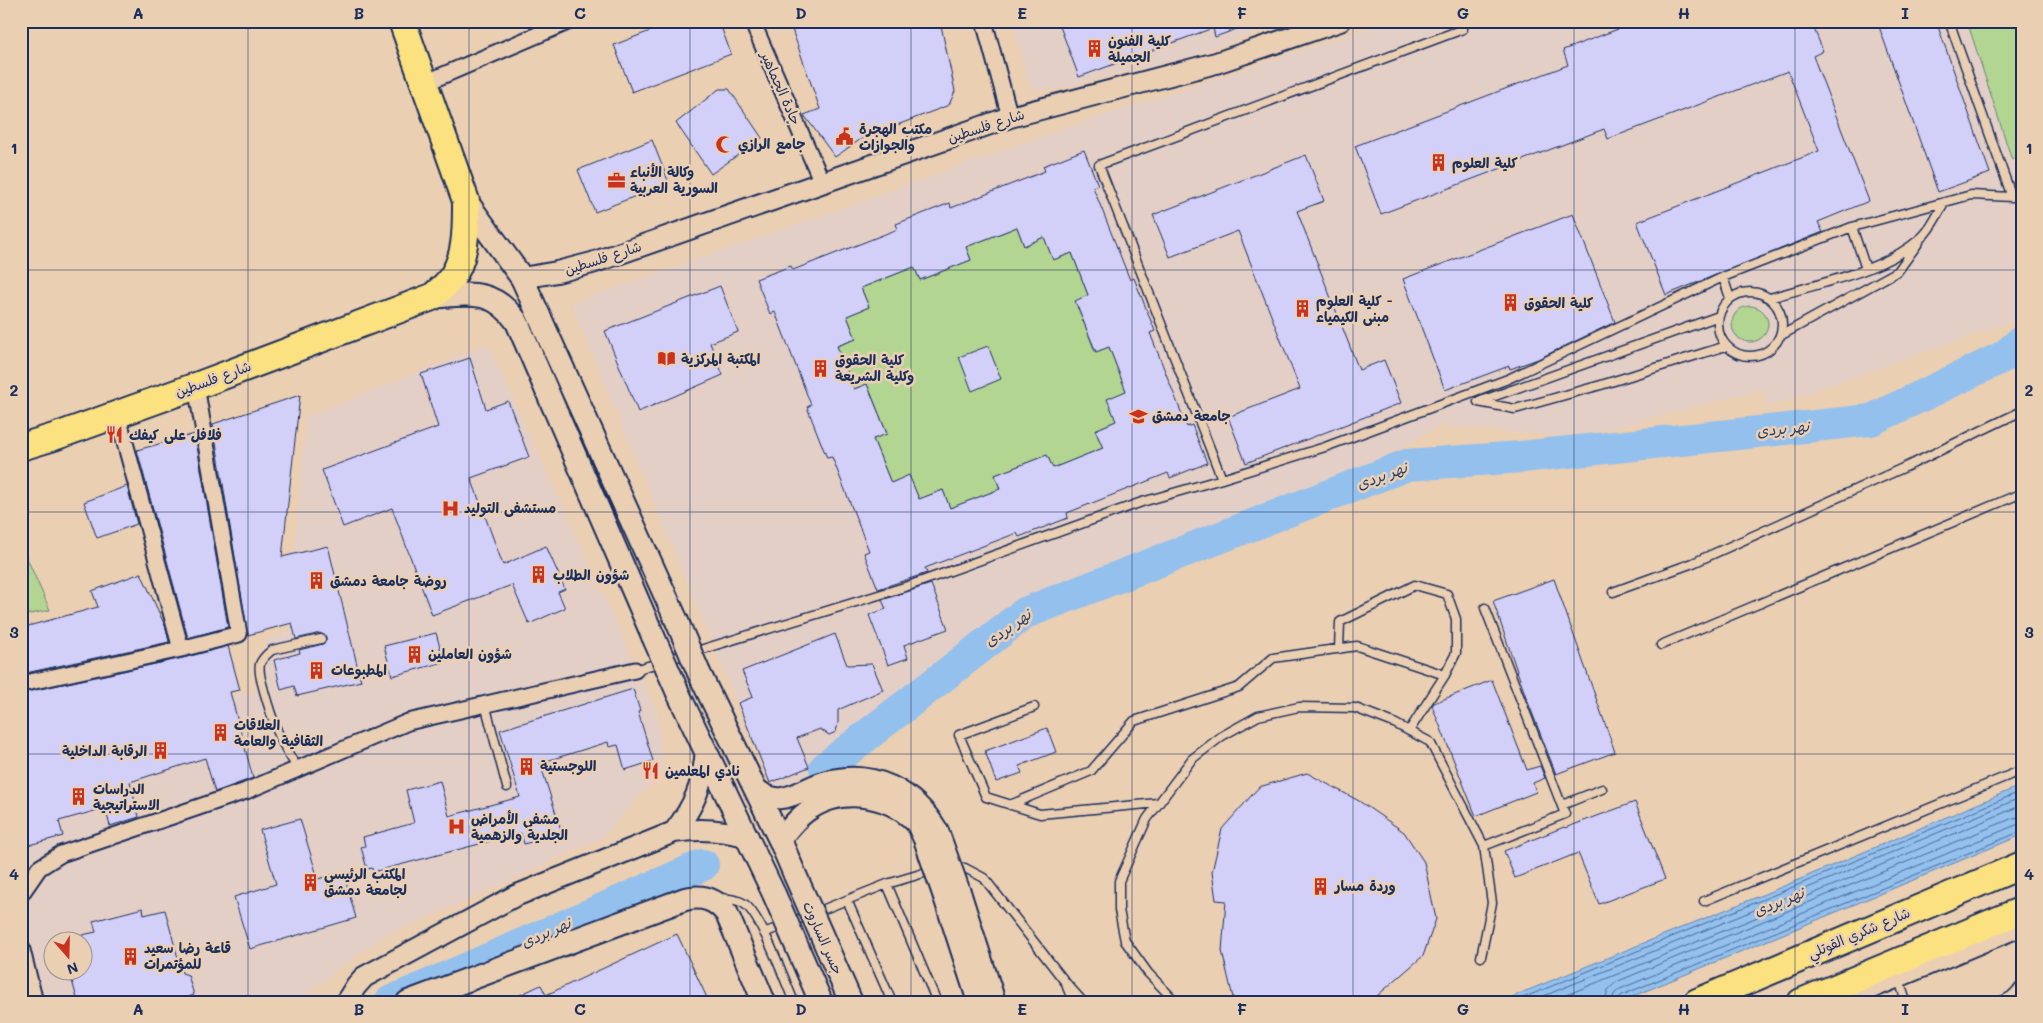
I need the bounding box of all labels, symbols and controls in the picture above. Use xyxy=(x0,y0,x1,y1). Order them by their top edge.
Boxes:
text: A xyxy=(132,2,144,23)
text: B xyxy=(354,2,364,23)
text: C xyxy=(574,2,586,23)
text: D xyxy=(795,2,807,23)
text: E xyxy=(1017,2,1027,23)
text: F xyxy=(1237,2,1247,23)
text: G xyxy=(1457,2,1469,23)
text: H xyxy=(1678,2,1690,23)
text: I xyxy=(1901,2,1909,23)
place label: كلية الفنون الجميلة xyxy=(1108,31,1172,66)
building icon: كلية الفنون الجميلة xyxy=(1084,39,1104,59)
street label: جادة الجماهير xyxy=(756,47,806,128)
street label: شارع فلسطين xyxy=(945,104,1027,148)
place label: مكتب الهجرة والجوازات xyxy=(859,119,932,154)
public building icon: مكتب الهجرة والجوازات xyxy=(835,127,855,147)
mosque icon: جامع الرازي xyxy=(714,134,734,154)
place label: جامع الرازي xyxy=(738,134,805,155)
text: 1 xyxy=(10,137,18,158)
text: 1 xyxy=(2025,137,2033,158)
building icon: كلية العلوم xyxy=(1428,153,1448,173)
place label: كلية العلوم xyxy=(1452,153,1518,174)
place label: وكالة الأنباء السورية العربية xyxy=(630,162,718,198)
office icon: وكالة الأنباء السورية العربية xyxy=(606,170,626,190)
street label: شارع فلسطين xyxy=(562,236,644,280)
place label: كلية العلوم - مبنى الكيمياء xyxy=(1316,291,1393,326)
building icon: كلية الحقوق xyxy=(1500,293,1520,313)
place label: كلية الحقوق xyxy=(1524,293,1594,312)
building icon: كلية العلوم - مبنى الكيمياء xyxy=(1292,299,1312,319)
library icon: المكتبة المركزية xyxy=(657,349,677,369)
place label: المكتبة المركزية xyxy=(681,349,761,368)
place label: كلية الحقوق وكلية الشريعة xyxy=(835,350,914,385)
street label: شارع فلسطين xyxy=(172,356,254,402)
building icon: كلية الحقوق وكلية الشريعة xyxy=(811,358,831,378)
text: 2 xyxy=(10,379,19,400)
text: 2 xyxy=(2025,379,2034,400)
school or university icon: جامعة دمشق xyxy=(1128,406,1148,426)
place label: جامعة دمشق xyxy=(1152,406,1231,425)
water label: نهر بردى xyxy=(1756,415,1812,441)
restaurant icon: فلافل على كيفك xyxy=(105,425,125,445)
place label: فلافل على كيفك xyxy=(129,425,222,444)
water label: نهر بردى xyxy=(1354,456,1411,493)
hospital icon: مستشفى التوليد xyxy=(440,498,460,518)
place label: مستشفى التوليد xyxy=(464,498,556,517)
building icon: شؤون الطلاب xyxy=(529,565,549,585)
place label: شؤون الطلاب xyxy=(553,565,629,585)
building icon: روضة جامعة دمشق xyxy=(306,571,326,591)
place label: روضة جامعة دمشق xyxy=(330,571,447,590)
water label: نهر بردى xyxy=(980,603,1036,650)
text: 3 xyxy=(9,621,19,642)
text: 3 xyxy=(2024,621,2034,642)
building icon: شؤون العاملين xyxy=(404,644,424,664)
place label: شؤون العاملين xyxy=(428,644,512,664)
building icon: المطبوعات xyxy=(307,660,327,680)
place label: المطبوعات xyxy=(331,660,387,679)
place label: العلاقات الثقافية والعامة xyxy=(234,715,323,750)
building icon: العلاقات الثقافية والعامة xyxy=(210,723,230,743)
place label: الرقابة الداخلية xyxy=(62,741,147,760)
building icon: الرقابة الداخلية xyxy=(151,741,171,761)
building icon: اللوجستية xyxy=(516,756,536,776)
place label: اللوجستية xyxy=(540,756,597,775)
restaurant icon: نادي المعلمين xyxy=(641,761,661,781)
place label: نادي المعلمين xyxy=(665,761,740,782)
place label: الدراسات الاستراتيجية xyxy=(93,779,160,814)
building icon: الدراسات الاستراتيجية xyxy=(69,787,89,807)
place label: مشفى الأمراض الجلدية والزهمية xyxy=(471,809,568,844)
hospital icon: مشفى الأمراض الجلدية والزهمية xyxy=(447,817,467,837)
text: 4 xyxy=(9,863,19,884)
text: 4 xyxy=(2024,863,2034,884)
place label: المكتب الرئيسي لجامعة دمشق xyxy=(324,864,407,899)
building icon: المكتب الرئيسي لجامعة دمشق xyxy=(300,872,320,892)
building icon: وردة مسار xyxy=(1311,876,1331,896)
place label: وردة مسار xyxy=(1333,876,1396,895)
water label: نهر بردى xyxy=(1750,881,1808,920)
street label: جسر الساروت xyxy=(799,898,848,977)
street label: شارع شكري القوتلي xyxy=(1805,902,1914,966)
water label: نهر بردى xyxy=(518,912,575,952)
north arrow xyxy=(42,930,92,980)
place label: قاعة رضا سعيد للمؤتمرات xyxy=(144,938,231,974)
building icon: قاعة رضا سعيد للمؤتمرات xyxy=(120,946,140,966)
text: N xyxy=(64,958,81,979)
text: A xyxy=(132,998,144,1019)
text: B xyxy=(354,998,364,1019)
text: C xyxy=(574,998,586,1019)
text: D xyxy=(795,998,807,1019)
text: E xyxy=(1017,998,1027,1019)
text: F xyxy=(1237,998,1247,1019)
text: G xyxy=(1457,998,1469,1019)
text: H xyxy=(1678,998,1690,1019)
text: I xyxy=(1901,998,1909,1019)

